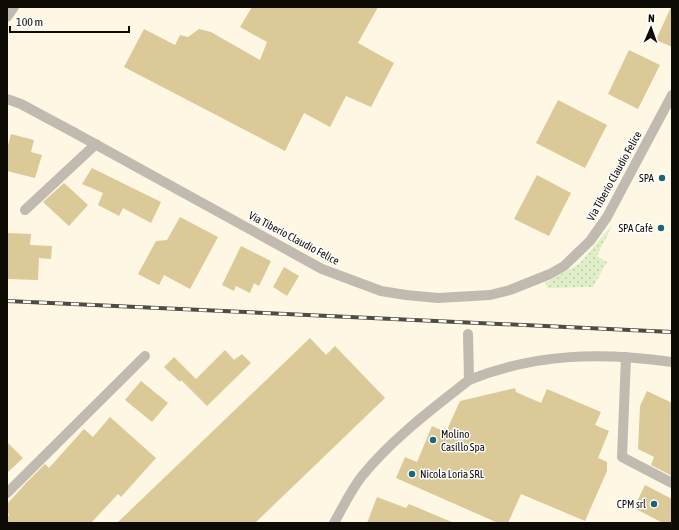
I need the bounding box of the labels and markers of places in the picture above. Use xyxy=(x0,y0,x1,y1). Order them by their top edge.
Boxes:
place label: SPA xyxy=(639,172,655,184)
marker: SPA xyxy=(657,173,667,183)
place label: SPA Cafè xyxy=(618,222,653,234)
marker: SPA Cafè xyxy=(656,223,666,233)
place label: Molino Casillo Spa xyxy=(441,428,485,453)
marker: Molino Casillo Spa xyxy=(428,435,438,445)
place label: Nicola Loria SRL xyxy=(420,468,485,480)
marker: Nicola Loria SRL xyxy=(407,469,417,479)
place label: CPM srl xyxy=(617,498,646,510)
marker: CPM srl xyxy=(649,499,659,509)

